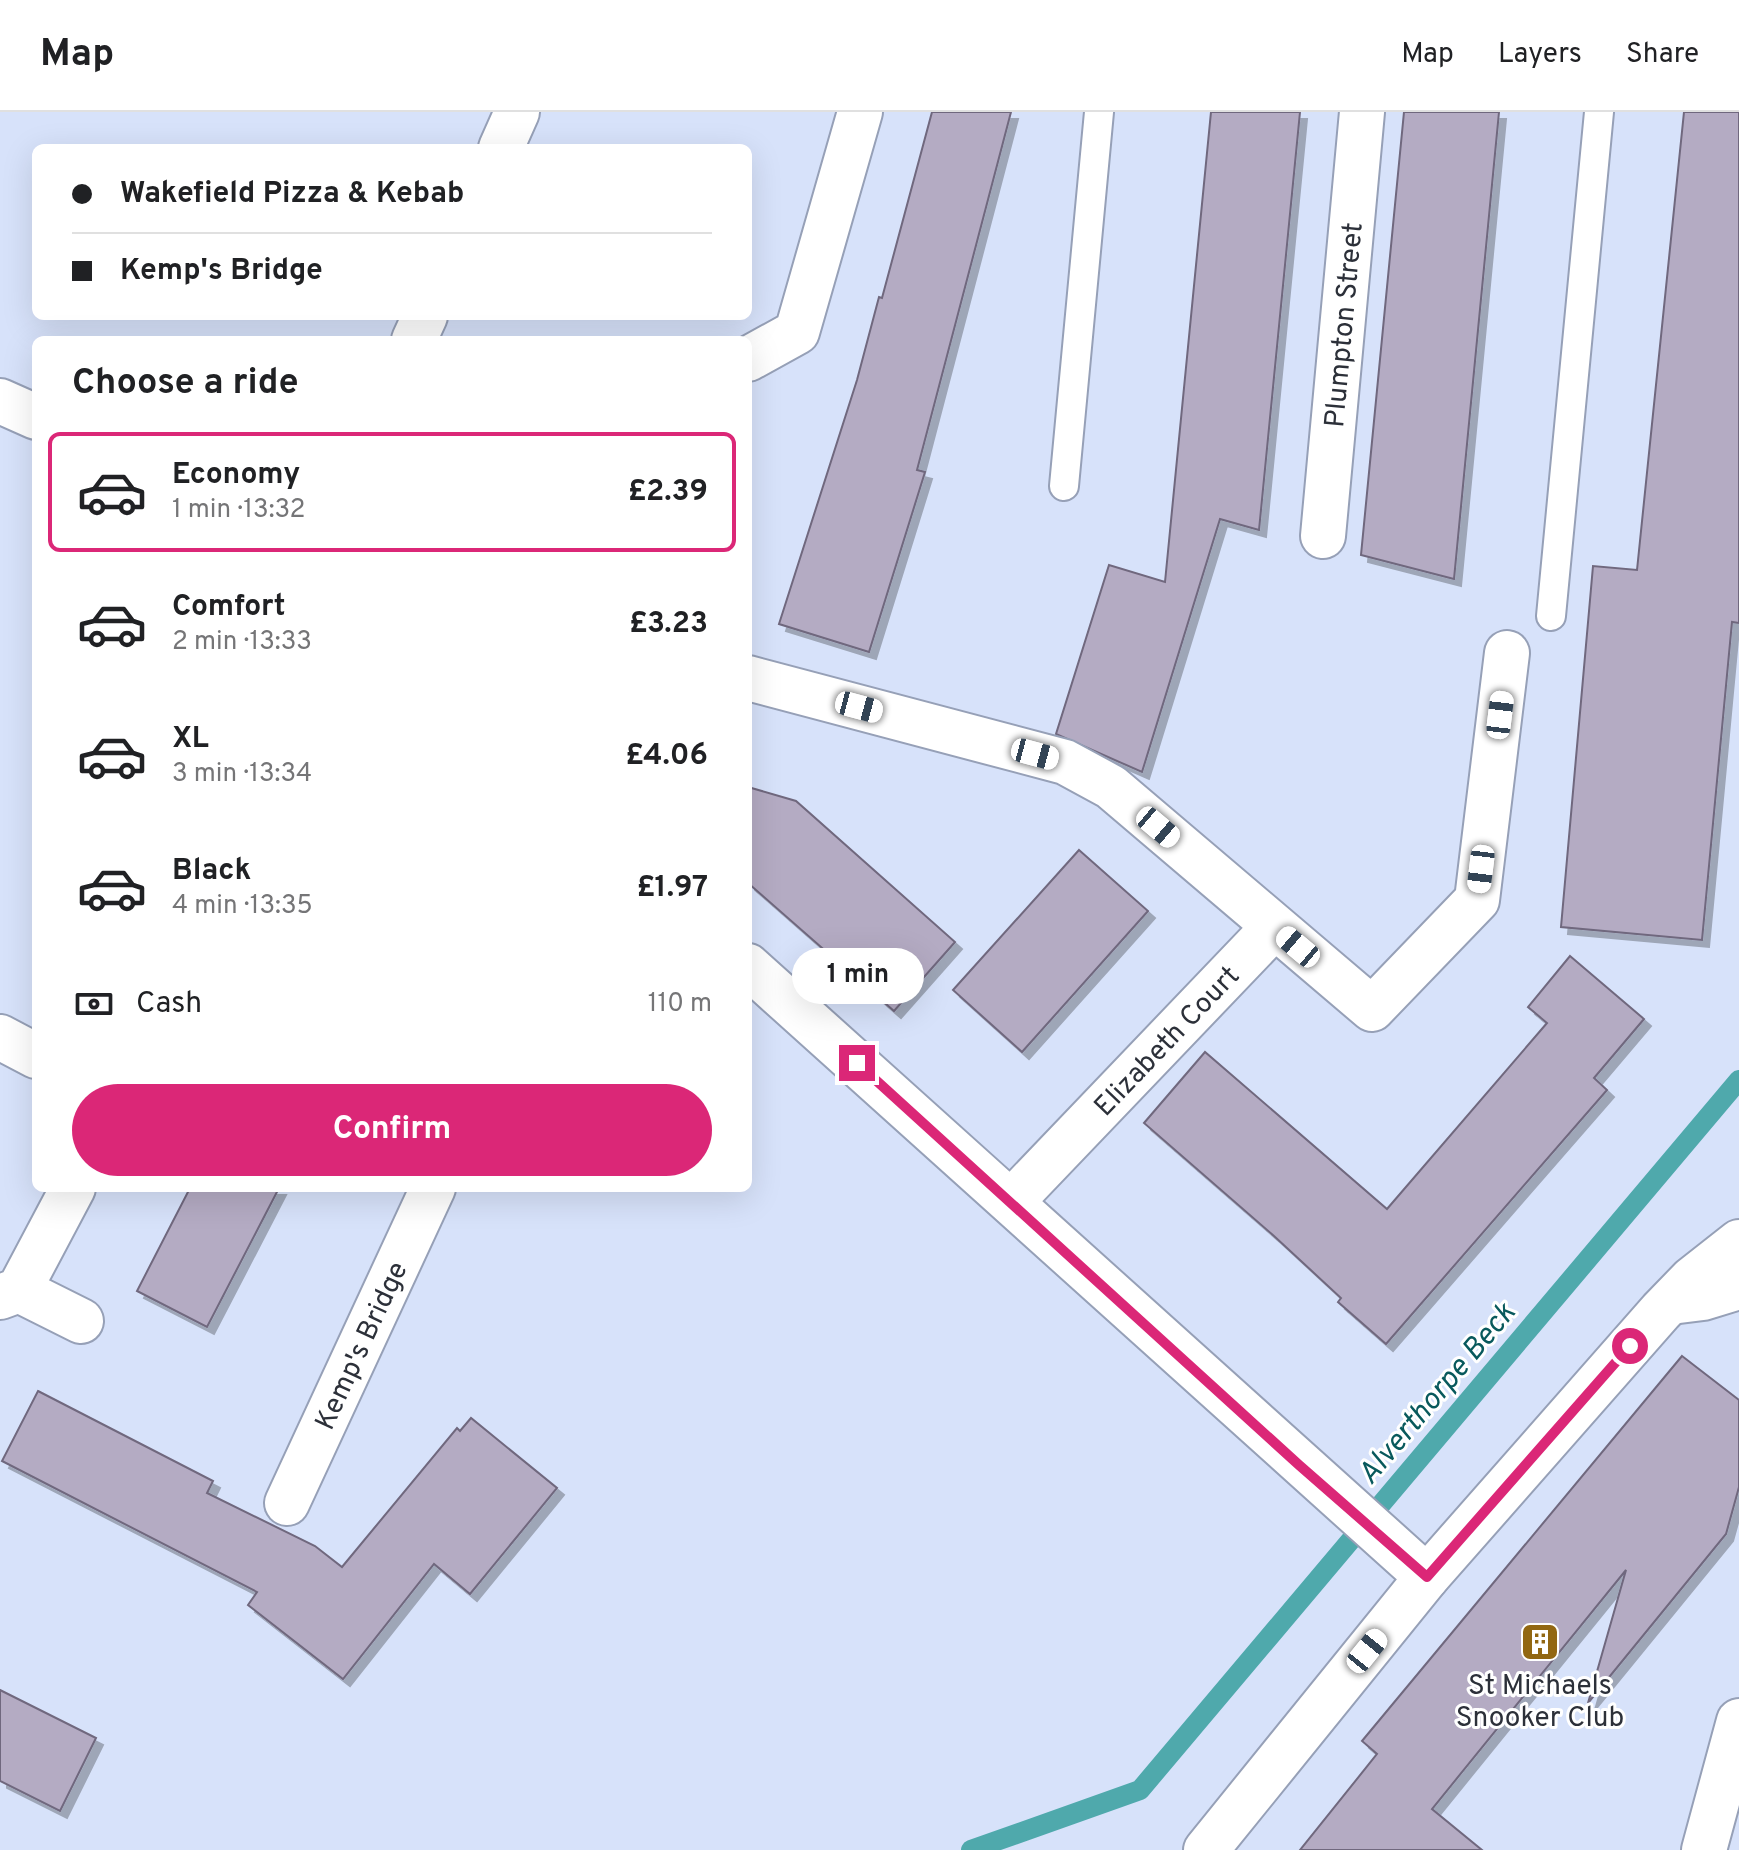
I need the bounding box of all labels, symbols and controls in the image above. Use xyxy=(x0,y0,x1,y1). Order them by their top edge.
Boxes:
text: Map xyxy=(40,31,114,80)
text: Map xyxy=(1401,37,1454,73)
text: Layers xyxy=(1498,37,1582,73)
text: Share xyxy=(1626,37,1699,73)
text: Wakefield Pizza & Kebab xyxy=(120,176,464,213)
street label: Plumpton Street xyxy=(1318,221,1373,429)
text: Kemp's Bridge xyxy=(120,253,323,290)
text: Choose a ride xyxy=(72,361,298,407)
icon: car xyxy=(76,456,148,528)
text: Economy xyxy=(172,457,300,494)
text: £2.39 xyxy=(628,474,708,511)
text: 1 min · 13:32 xyxy=(172,494,306,527)
icon: car xyxy=(76,588,148,660)
text: Comfort xyxy=(172,589,285,626)
text: £3.23 xyxy=(629,606,708,643)
text: 2 min · 13:33 xyxy=(172,626,312,659)
car xyxy=(833,689,885,725)
car xyxy=(1485,690,1515,740)
icon: car xyxy=(76,720,148,792)
text: XL xyxy=(172,721,209,758)
car xyxy=(1009,736,1061,772)
text: £4.06 xyxy=(625,738,708,775)
text: 3 min · 13:34 xyxy=(172,758,312,791)
car xyxy=(1132,802,1184,852)
car xyxy=(1466,844,1496,894)
icon: car xyxy=(76,852,148,924)
text: Black xyxy=(172,853,251,890)
text: £1.97 xyxy=(636,870,708,907)
text: 4 min · 13:35 xyxy=(172,890,313,923)
car xyxy=(1272,922,1324,972)
callout: 1 min xyxy=(791,947,923,1003)
text: 1 min xyxy=(827,959,889,992)
street label: Elizabeth Court xyxy=(1087,959,1248,1125)
icon: cash xyxy=(72,982,116,1026)
text: Cash xyxy=(136,986,202,1023)
text: 110 m xyxy=(648,988,712,1021)
route end xyxy=(839,1045,875,1081)
button: Confirm xyxy=(72,1084,712,1176)
street label: Kemp's Bridge xyxy=(308,1256,417,1436)
water label: Alverthorpe Beck xyxy=(1351,1296,1525,1493)
route start xyxy=(1612,1328,1648,1364)
building icon: St Michaels Snooker Club xyxy=(1519,1621,1561,1663)
car xyxy=(1343,1625,1391,1677)
place label: St Michaels Snooker Club xyxy=(1456,1669,1624,1737)

